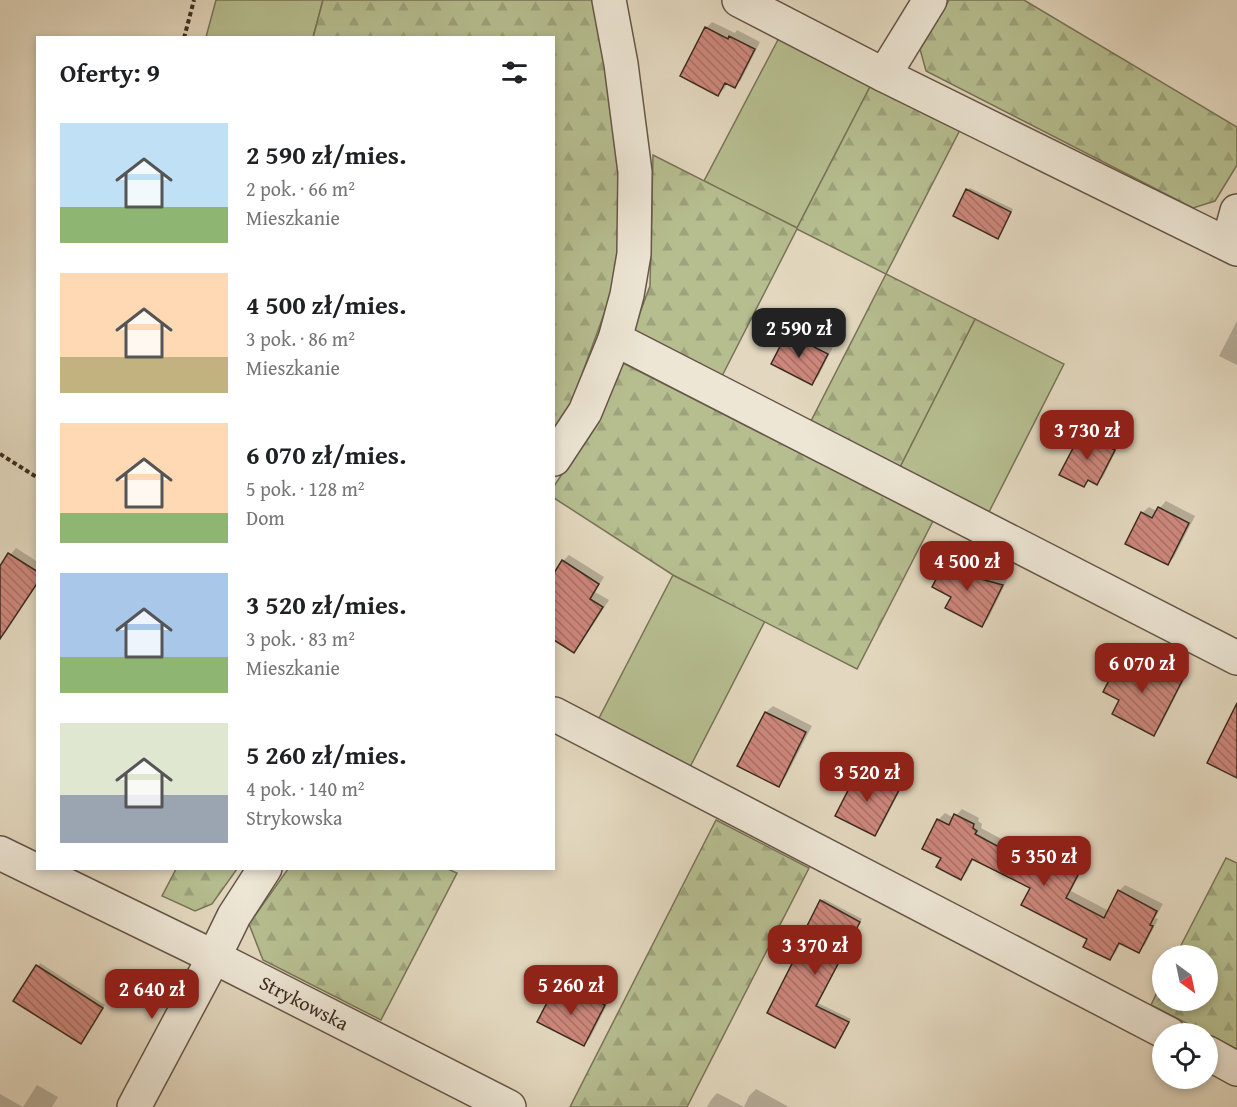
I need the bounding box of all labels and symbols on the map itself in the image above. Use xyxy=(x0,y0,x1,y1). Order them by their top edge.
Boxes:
pin: 2 590 zł xyxy=(737,308,861,359)
pin: 3 730 zł xyxy=(1025,410,1149,461)
pin: 4 500 zł xyxy=(905,541,1029,592)
pin: 6 070 zł xyxy=(1080,643,1204,694)
pin: 3 520 zł xyxy=(805,752,929,803)
pin: 5 350 zł xyxy=(982,836,1106,887)
pin: 3 370 zł xyxy=(753,925,877,976)
north arrow xyxy=(1152,945,1218,1011)
pin: 5 260 zł xyxy=(509,965,633,1016)
street label: Strykowska xyxy=(255,968,354,1037)
pin: 2 640 zł xyxy=(90,969,214,1020)

